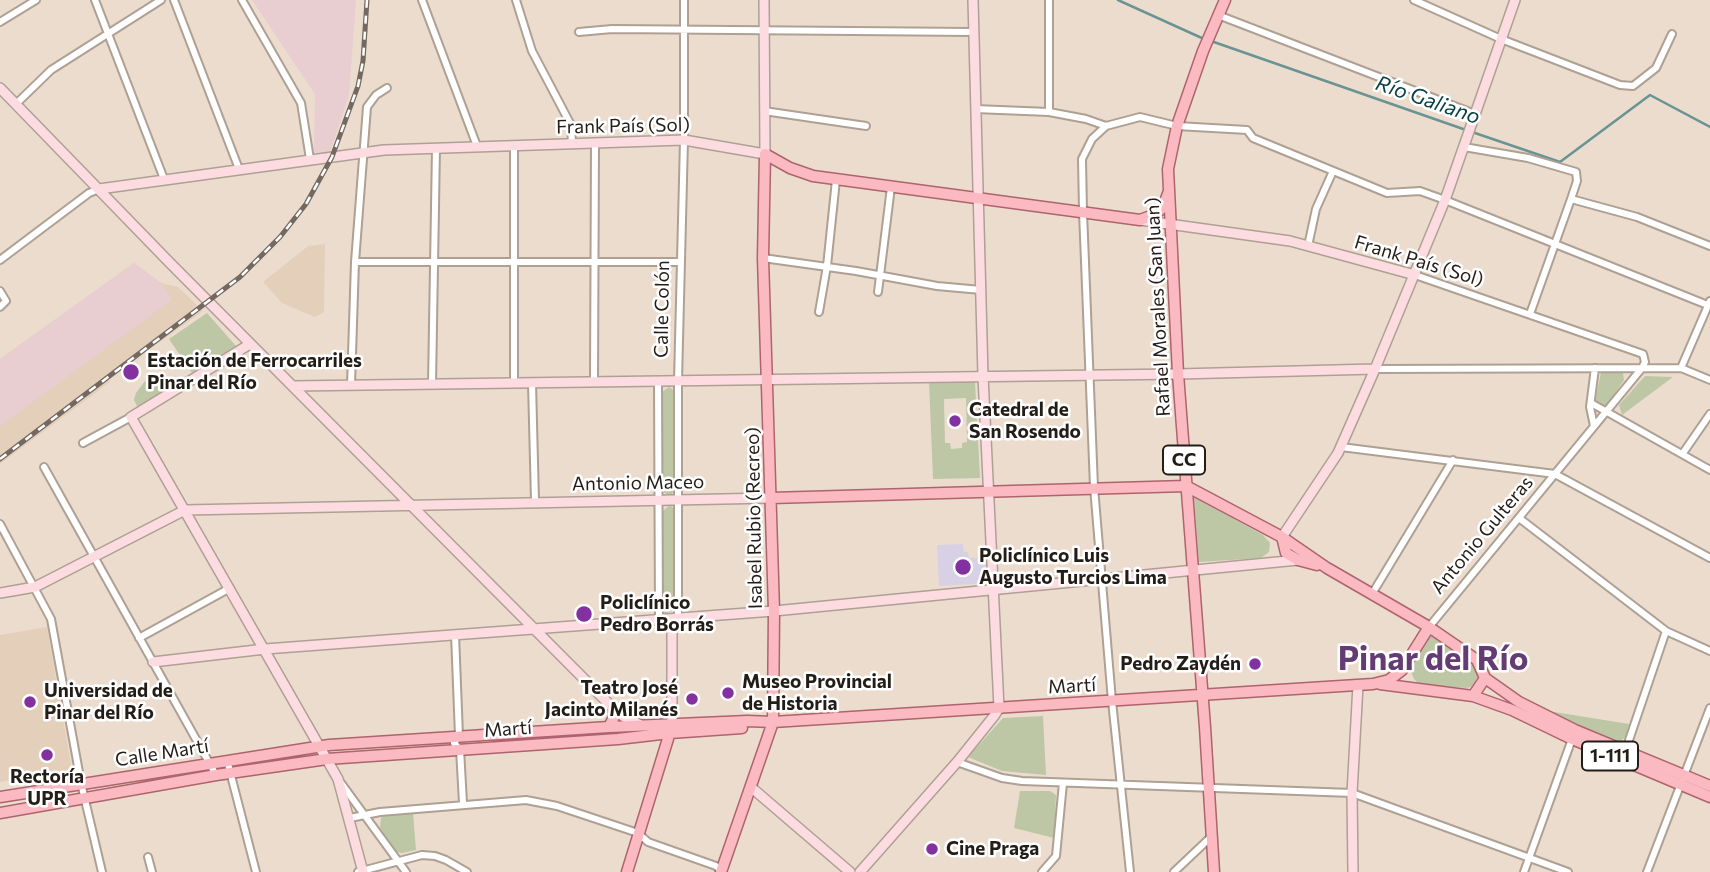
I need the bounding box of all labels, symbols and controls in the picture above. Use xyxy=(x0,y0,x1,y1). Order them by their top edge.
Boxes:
water label: Río Galiano xyxy=(1373,70,1483,130)
street label: Frank País (Sol) xyxy=(556,113,690,139)
street label: Rafael Morales (San Juan) xyxy=(1141,197,1175,417)
street label: Frank País (Sol) xyxy=(1352,231,1486,291)
street label: Calle Colón xyxy=(650,260,674,358)
place label: Estación de Ferrocarriles Pinar del Río xyxy=(147,350,362,394)
marker: Estación de Ferrocarriles Pinar del Río xyxy=(121,362,141,382)
place label: Catedral de San Rosendo xyxy=(969,399,1081,443)
marker: Catedral de San Rosendo xyxy=(947,413,963,429)
street label: Isabel Rubio (Recreo) xyxy=(741,427,767,609)
road number: CC xyxy=(1163,446,1205,474)
street label: Antonio Maceo xyxy=(572,470,704,496)
street label: Antonio Gulteras xyxy=(1426,471,1538,599)
place label: Policlínico Luis Augusto Turcios Lima xyxy=(979,545,1167,589)
marker: Policlínico Luis Augusto Turcios Lima xyxy=(953,557,973,577)
place label: Policlínico Pedro Borrás xyxy=(600,592,714,636)
marker: Policlínico Pedro Borrás xyxy=(574,604,594,624)
district label: Pinar del Río xyxy=(1338,639,1528,679)
place label: Pedro Zaydén xyxy=(1120,653,1241,675)
marker: Pedro Zaydén xyxy=(1247,656,1263,672)
place label: Museo Provincial de Historia xyxy=(742,671,892,715)
street label: Martí xyxy=(1047,673,1097,699)
place label: Teatro José Jacinto Milanés xyxy=(545,677,678,721)
place label: Universidad de Pinar del Río xyxy=(44,680,173,724)
marker: Museo Provincial de Historia xyxy=(720,685,736,701)
marker: Teatro José Jacinto Milanés xyxy=(684,691,700,707)
marker: Universidad de Pinar del Río xyxy=(22,694,38,710)
street label: Martí xyxy=(483,716,533,742)
street label: Calle Martí xyxy=(114,734,210,772)
road number: 1-111 xyxy=(1582,742,1638,770)
marker: Rectoría UPR xyxy=(39,747,55,763)
place label: Rectoría UPR xyxy=(10,766,84,810)
place label: Cine Praga xyxy=(946,838,1039,860)
marker: Cine Praga xyxy=(924,841,940,857)

